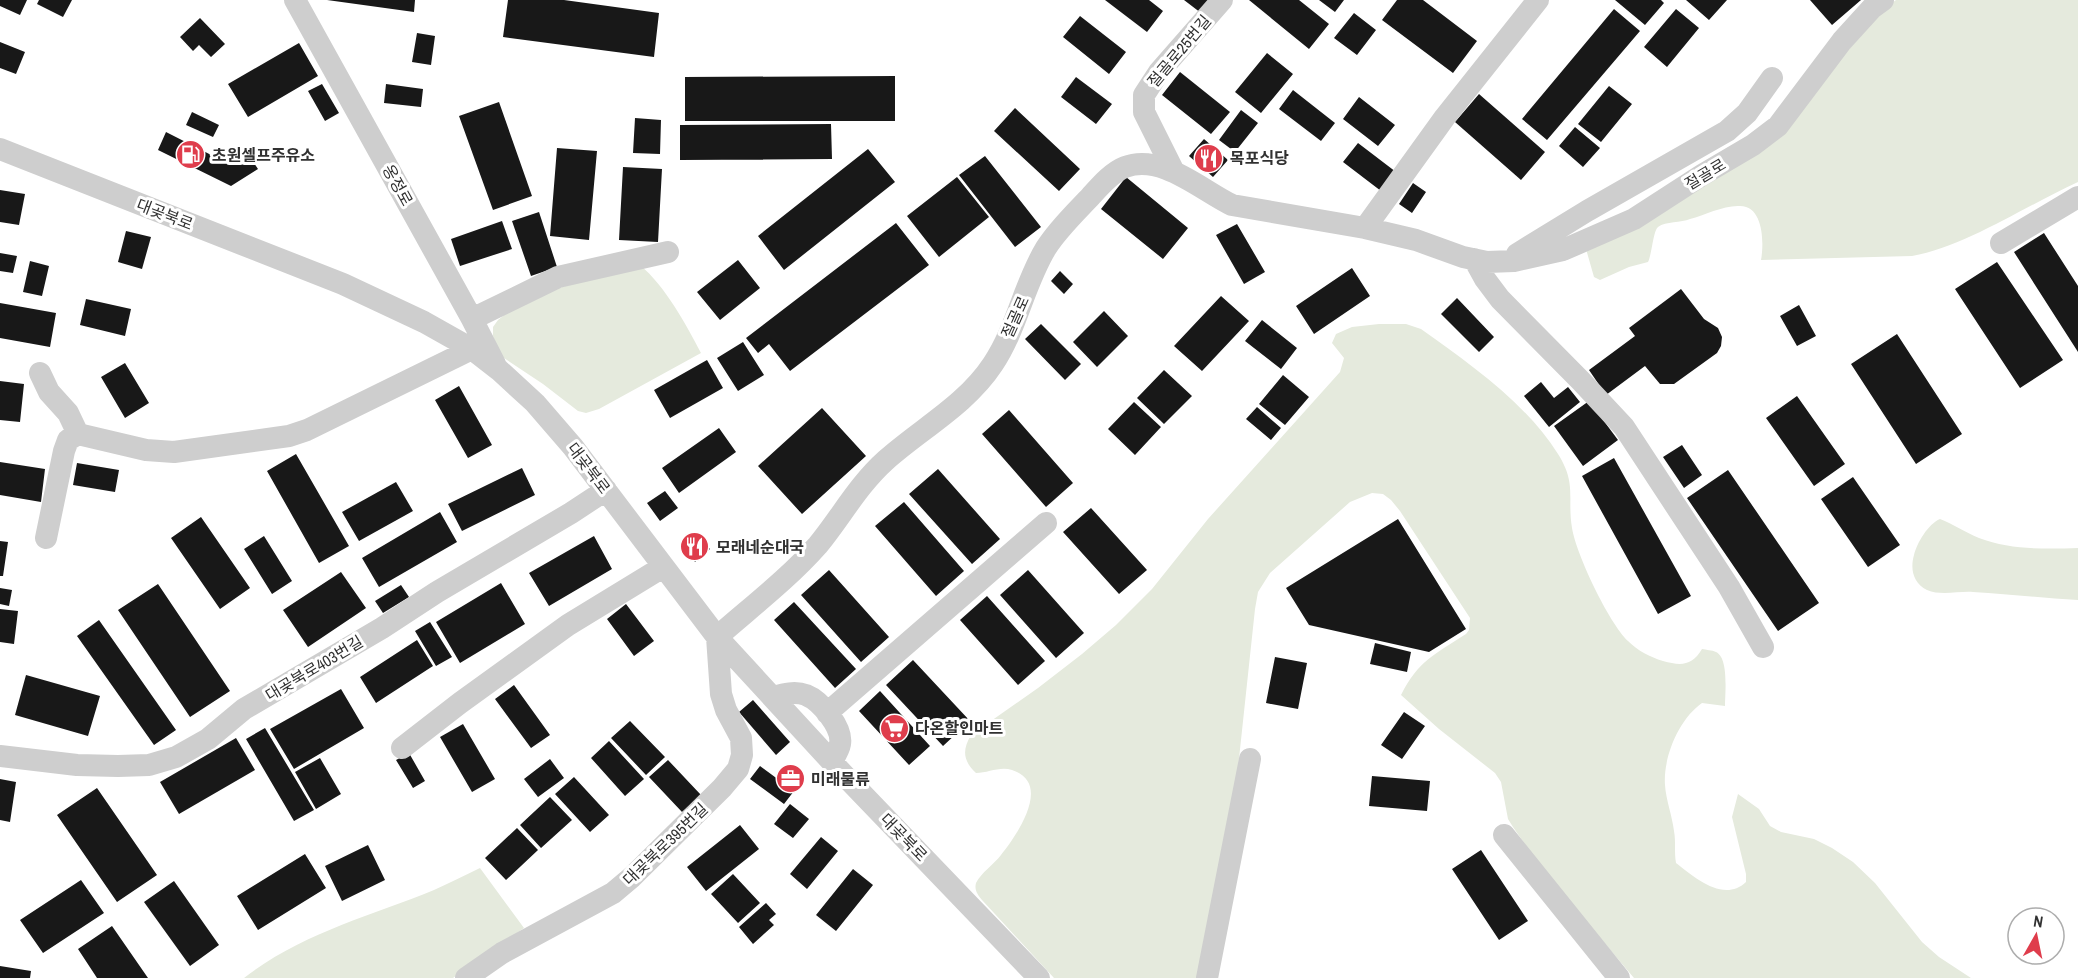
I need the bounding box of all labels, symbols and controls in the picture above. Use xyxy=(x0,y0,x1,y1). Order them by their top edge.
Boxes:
street label: 절골로25번길 xyxy=(1142,10,1216,92)
fuel station icon: 초원셀프주유소 xyxy=(175,139,207,171)
restaurant icon: 목포식당 xyxy=(1193,142,1225,174)
place label: 초원셀프주유소 xyxy=(212,144,315,166)
place label: 목포식당 xyxy=(1230,147,1289,169)
street label: 절골로 xyxy=(1680,153,1730,195)
street label: 옹정로 xyxy=(378,160,418,210)
street label: 대곶북로 xyxy=(134,193,197,235)
street label: 절골로 xyxy=(996,292,1034,342)
street label: 대곶북로 xyxy=(562,438,616,498)
restaurant icon: 모래네순대국 xyxy=(679,531,711,563)
place label: 모래네순대국 xyxy=(716,536,804,558)
street label: 대곶북로403번길 xyxy=(261,630,367,706)
supermarket icon: 다온할인마트 xyxy=(878,712,910,744)
place label: 다온할인마트 xyxy=(915,717,1004,739)
office icon: 미래물류 xyxy=(774,763,806,795)
place label: 미래물류 xyxy=(811,768,870,790)
street label: 대곶북로395번길 xyxy=(618,798,712,890)
street label: 대곶북로 xyxy=(876,808,933,866)
north arrow xyxy=(2006,906,2066,966)
text: N xyxy=(2032,910,2045,933)

